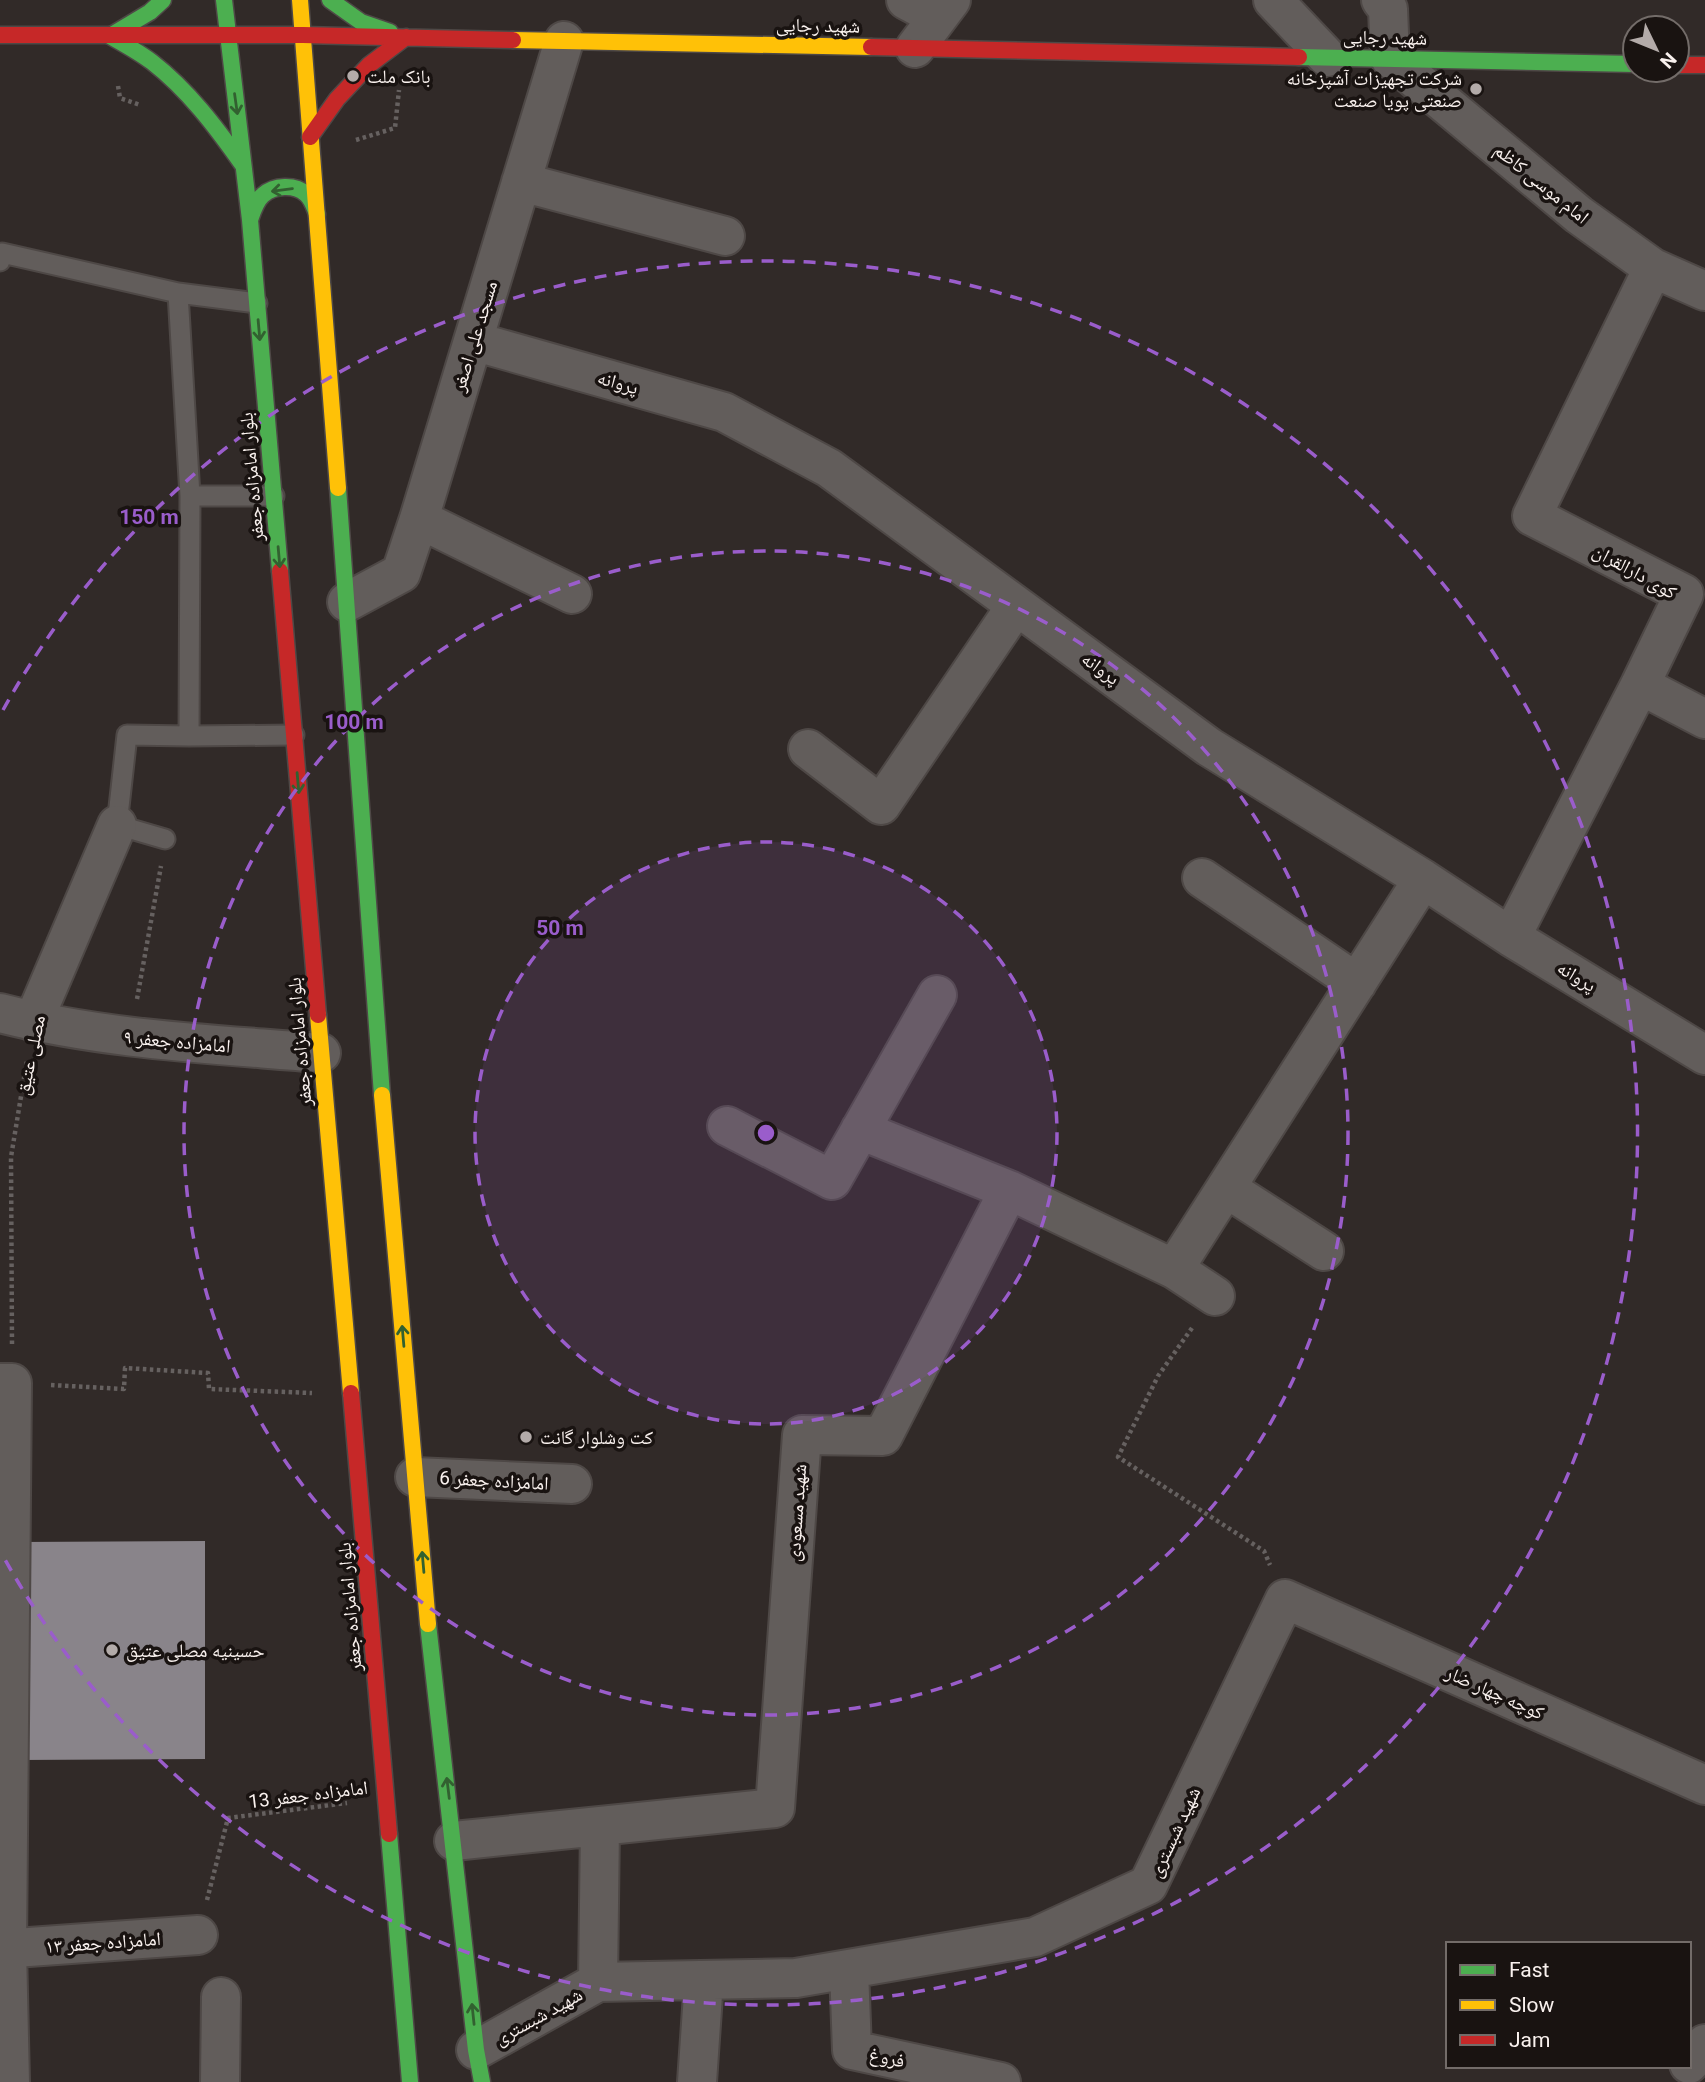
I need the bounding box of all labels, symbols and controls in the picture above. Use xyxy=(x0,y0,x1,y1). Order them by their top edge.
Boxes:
street label: شهید رجایی xyxy=(776,13,860,38)
north arrow xyxy=(1621,14,1691,84)
street label: شهید رجایی xyxy=(1343,25,1427,50)
text: N xyxy=(1655,48,1681,73)
place label: بانک ملت xyxy=(367,65,431,88)
place label: شرکت تجهیزات آشپزخانه صنعتی پویا صنعت xyxy=(1287,67,1462,112)
marker: بانک ملت xyxy=(345,68,361,84)
marker: شرکت تجهیزات آشپزخانه صنعتی پویا صنعت xyxy=(1468,81,1484,97)
one-way arrow xyxy=(230,92,243,115)
street label: امام موسی کاظم xyxy=(1488,138,1594,230)
one-way arrow xyxy=(271,183,294,196)
street label: مسجد علی اصغر xyxy=(446,278,502,395)
one-way arrow xyxy=(253,318,266,341)
street label: پروانه xyxy=(595,366,641,399)
street label: بلوار امامزاده جعفر xyxy=(234,411,269,543)
text: 150 m xyxy=(119,505,179,529)
street label: کوی دارالقران xyxy=(1589,539,1681,604)
one-way arrow xyxy=(273,545,286,568)
street label: پروانه xyxy=(1077,647,1124,690)
text: 100 m xyxy=(324,710,384,734)
one-way arrow xyxy=(292,772,305,794)
text: 50 m xyxy=(536,916,584,940)
street label: پروانه xyxy=(1553,956,1600,997)
street label: بلوار امامزاده جعفر xyxy=(282,976,317,1108)
street label: مصلی عتیق xyxy=(11,1013,50,1097)
street label: امامزاده جعفر ۹ xyxy=(122,1025,231,1058)
centre of rings xyxy=(754,1121,778,1145)
one-way arrow xyxy=(396,1325,409,1347)
place label: کت وشلوار گانت xyxy=(540,1426,653,1449)
marker: کت وشلوار گانت xyxy=(518,1429,534,1445)
street label: شهید مسعودی xyxy=(782,1463,811,1563)
street label: امامزاده جعفر 6 xyxy=(439,1466,549,1495)
street label: بلوار امامزاده جعفر xyxy=(332,1541,367,1673)
one-way arrow xyxy=(416,1551,429,1574)
place label: حسینیه مصلی عتیق xyxy=(126,1639,265,1662)
marker: حسینیه مصلی عتیق xyxy=(104,1642,120,1658)
street label: کوچه چهار ضار xyxy=(1441,1660,1548,1724)
street label: امامزاده جعفر 13 xyxy=(247,1776,369,1813)
one-way arrow xyxy=(441,1777,454,1800)
street label: شهید شبستری xyxy=(1143,1783,1205,1881)
street label: امامزاده جعفر ۱۳ xyxy=(44,1927,162,1958)
legend xyxy=(1446,1942,1691,2068)
text: Fast xyxy=(1509,1958,1550,1982)
street label: شهید شبستری xyxy=(490,1983,586,2050)
text: Slow xyxy=(1509,1993,1555,2017)
one-way arrow xyxy=(466,2004,479,2026)
text: Jam xyxy=(1509,2028,1550,2052)
street label: فروغ xyxy=(867,2042,907,2072)

